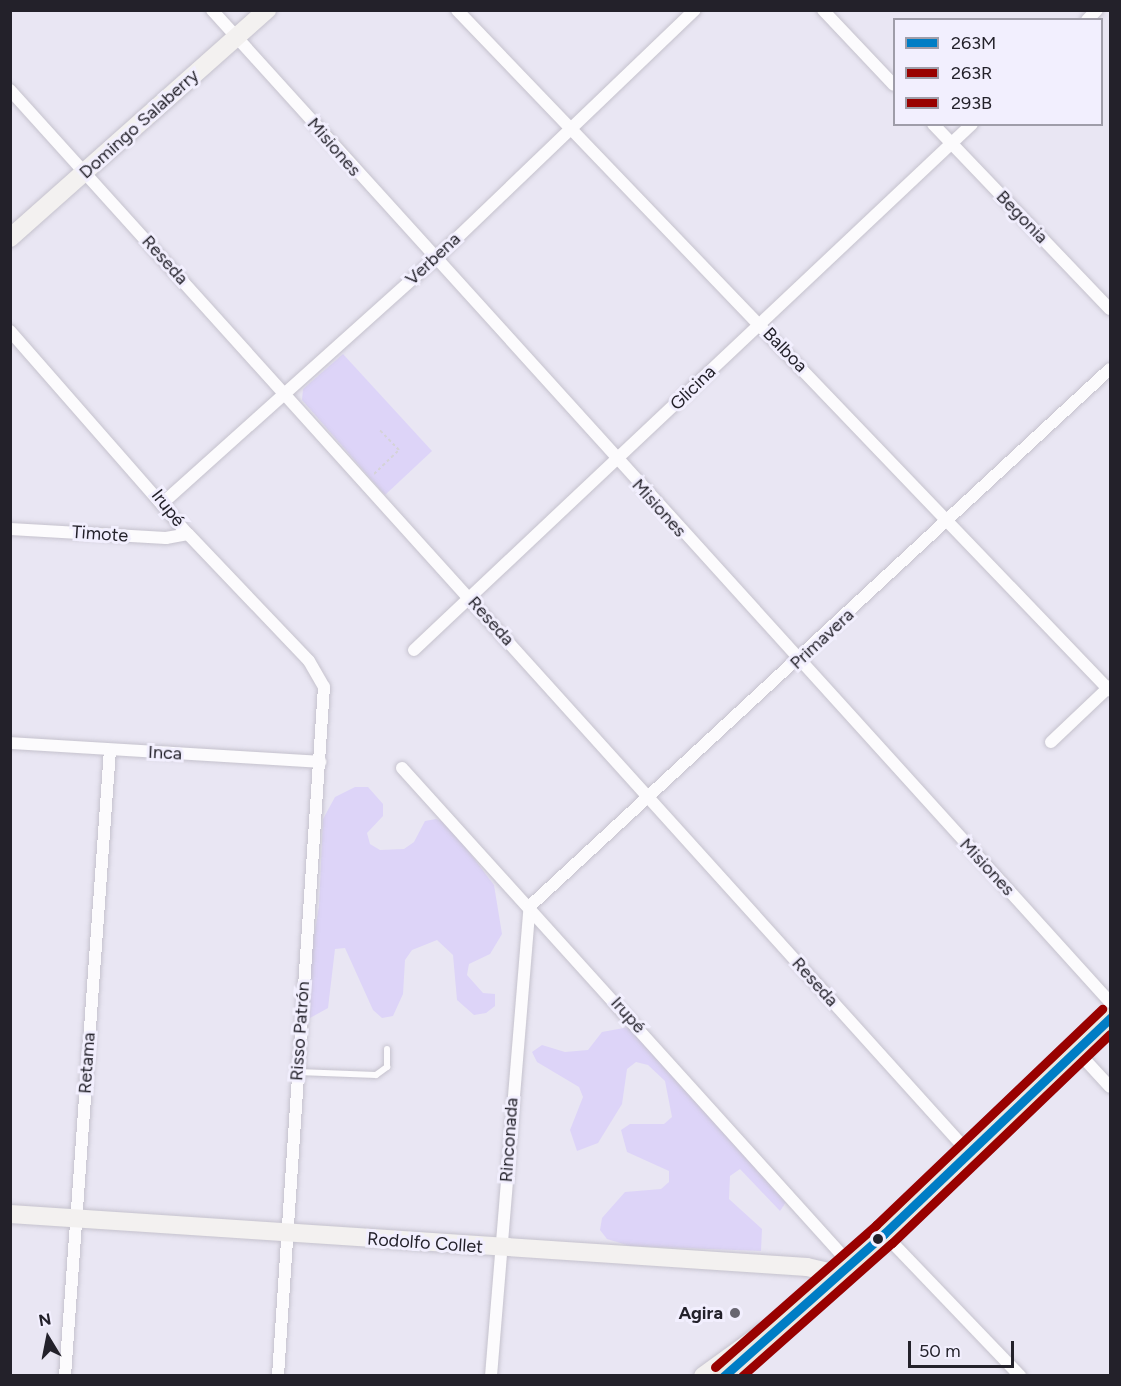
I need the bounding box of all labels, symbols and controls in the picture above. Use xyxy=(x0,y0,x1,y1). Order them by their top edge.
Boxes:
legend xyxy=(893,18,1103,126)
text: 263M xyxy=(951,32,996,54)
text: 263R xyxy=(951,62,992,84)
street label: Domingo Salaberry xyxy=(75,65,203,183)
text: 293B xyxy=(951,92,992,114)
street label: Misiones xyxy=(303,113,365,181)
street label: Begonia xyxy=(992,186,1052,248)
street label: Verbena xyxy=(401,228,465,290)
street label: Reseda xyxy=(137,231,193,289)
street label: Balboa xyxy=(758,323,812,377)
street label: Glicina xyxy=(666,361,720,415)
street label: Misiones xyxy=(627,475,691,541)
street label: Irupé xyxy=(147,485,189,531)
street label: Timote xyxy=(71,521,129,547)
street label: Reseda xyxy=(463,592,519,650)
street label: Primavera xyxy=(786,604,858,674)
street label: Inca xyxy=(148,741,182,765)
street label: Misiones xyxy=(955,834,1019,900)
street label: Reseda xyxy=(787,953,843,1011)
street label: Risso Patrón xyxy=(286,980,314,1082)
street label: Irupé xyxy=(606,992,650,1038)
street label: Retama xyxy=(74,1032,100,1094)
street label: Rinconada xyxy=(495,1097,523,1183)
street label: Rodolfo Collet xyxy=(366,1228,484,1258)
unlabelled marker xyxy=(872,1233,884,1245)
place label: Agira xyxy=(678,1302,723,1324)
marker: Agira xyxy=(728,1306,742,1320)
north arrow xyxy=(18,1308,78,1368)
text: N xyxy=(37,1309,53,1330)
scale bar xyxy=(911,1329,1018,1367)
text: 50 m xyxy=(919,1340,961,1362)

